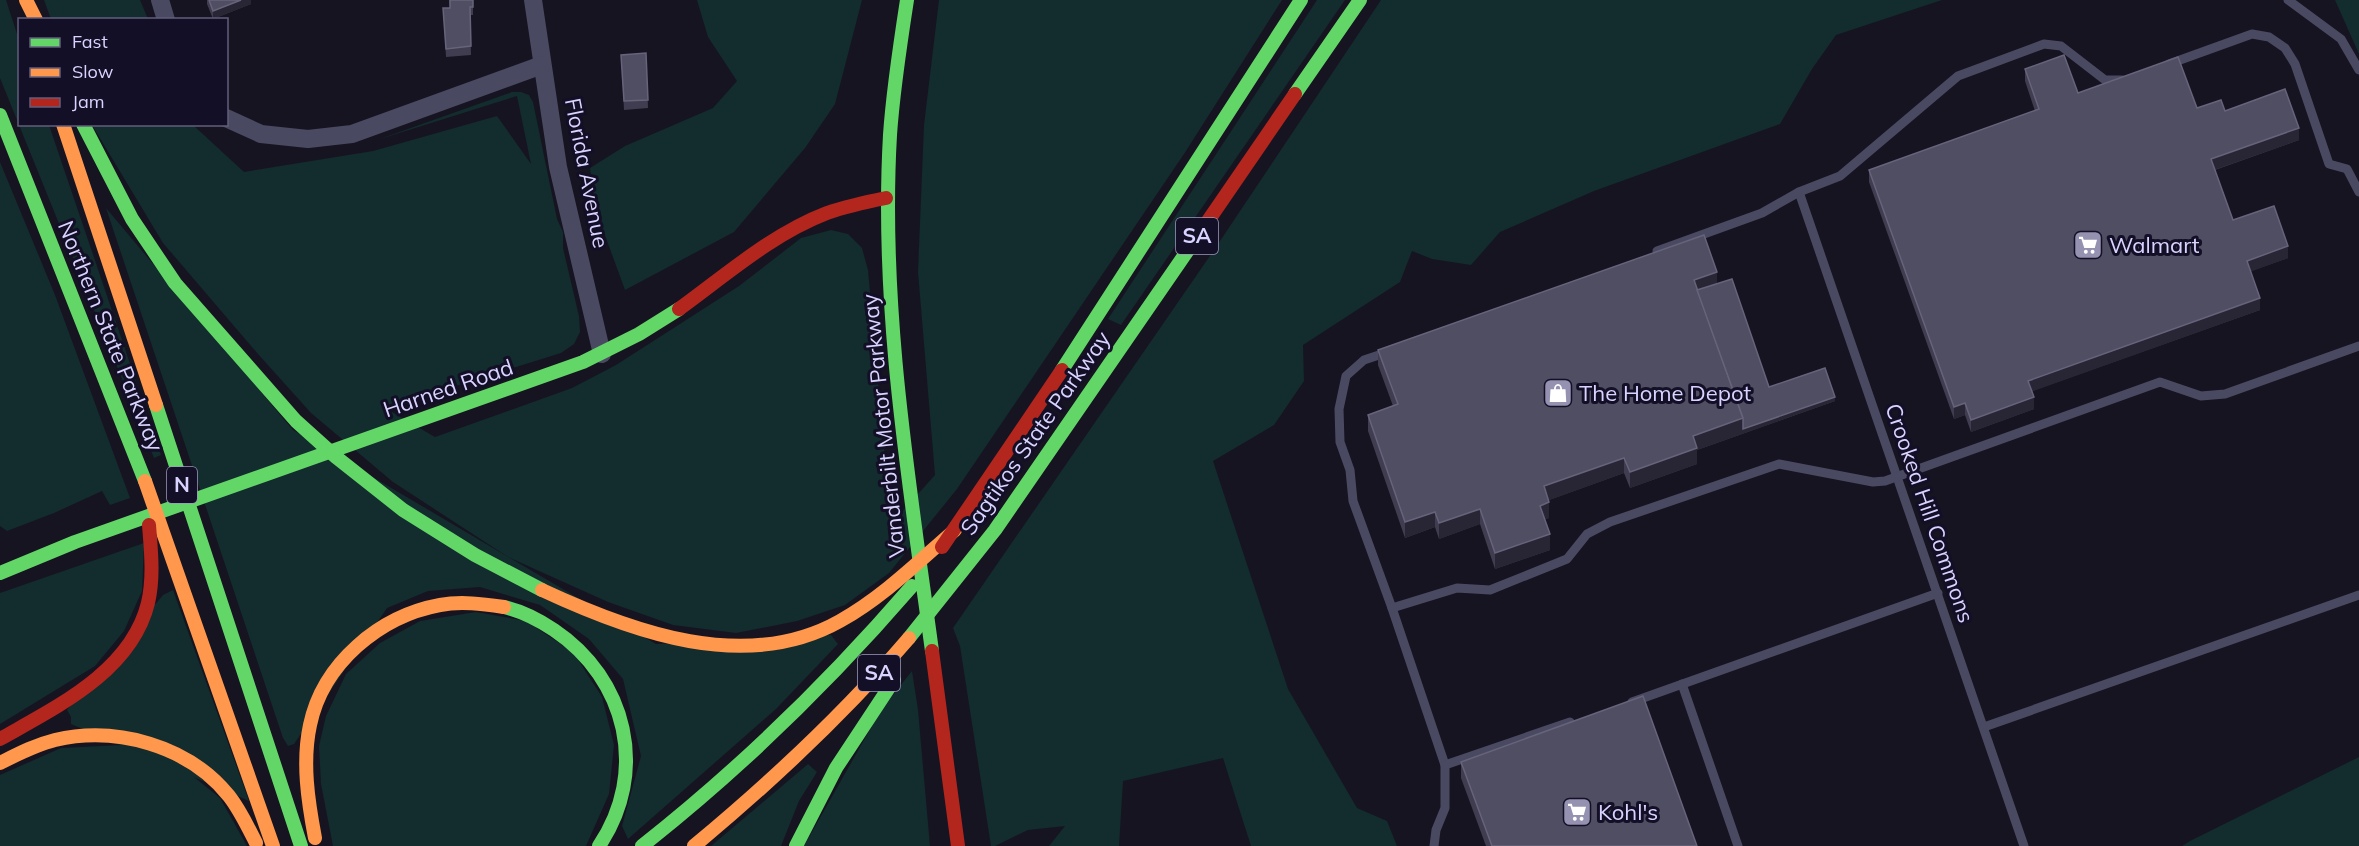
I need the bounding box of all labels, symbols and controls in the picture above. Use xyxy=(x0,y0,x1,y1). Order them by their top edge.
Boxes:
legend xyxy=(18,18,228,126)
text: Fast xyxy=(72,30,108,53)
text: Slow xyxy=(72,60,114,83)
text: Jam xyxy=(72,90,105,113)
street label: Florida Avenue xyxy=(559,96,615,250)
street label: Northern State Parkway xyxy=(52,217,170,456)
road number: SA xyxy=(1176,218,1218,254)
supermarket icon: Walmart xyxy=(2072,229,2104,261)
place label: Walmart xyxy=(2109,231,2200,259)
street label: Vanderbilt Motor Parkway xyxy=(855,292,911,559)
street label: Sagtikos State Parkway xyxy=(954,325,1116,541)
street label: Harned Road xyxy=(379,353,517,423)
shop icon: The Home Depot xyxy=(1542,377,1574,409)
place label: The Home Depot xyxy=(1579,379,1751,407)
street label: Crooked Hill Commons xyxy=(1879,400,1981,626)
road number: N xyxy=(167,467,197,503)
road number: SA xyxy=(858,655,900,691)
supermarket icon: Kohl's xyxy=(1561,796,1593,828)
place label: Kohl's xyxy=(1598,798,1658,826)

